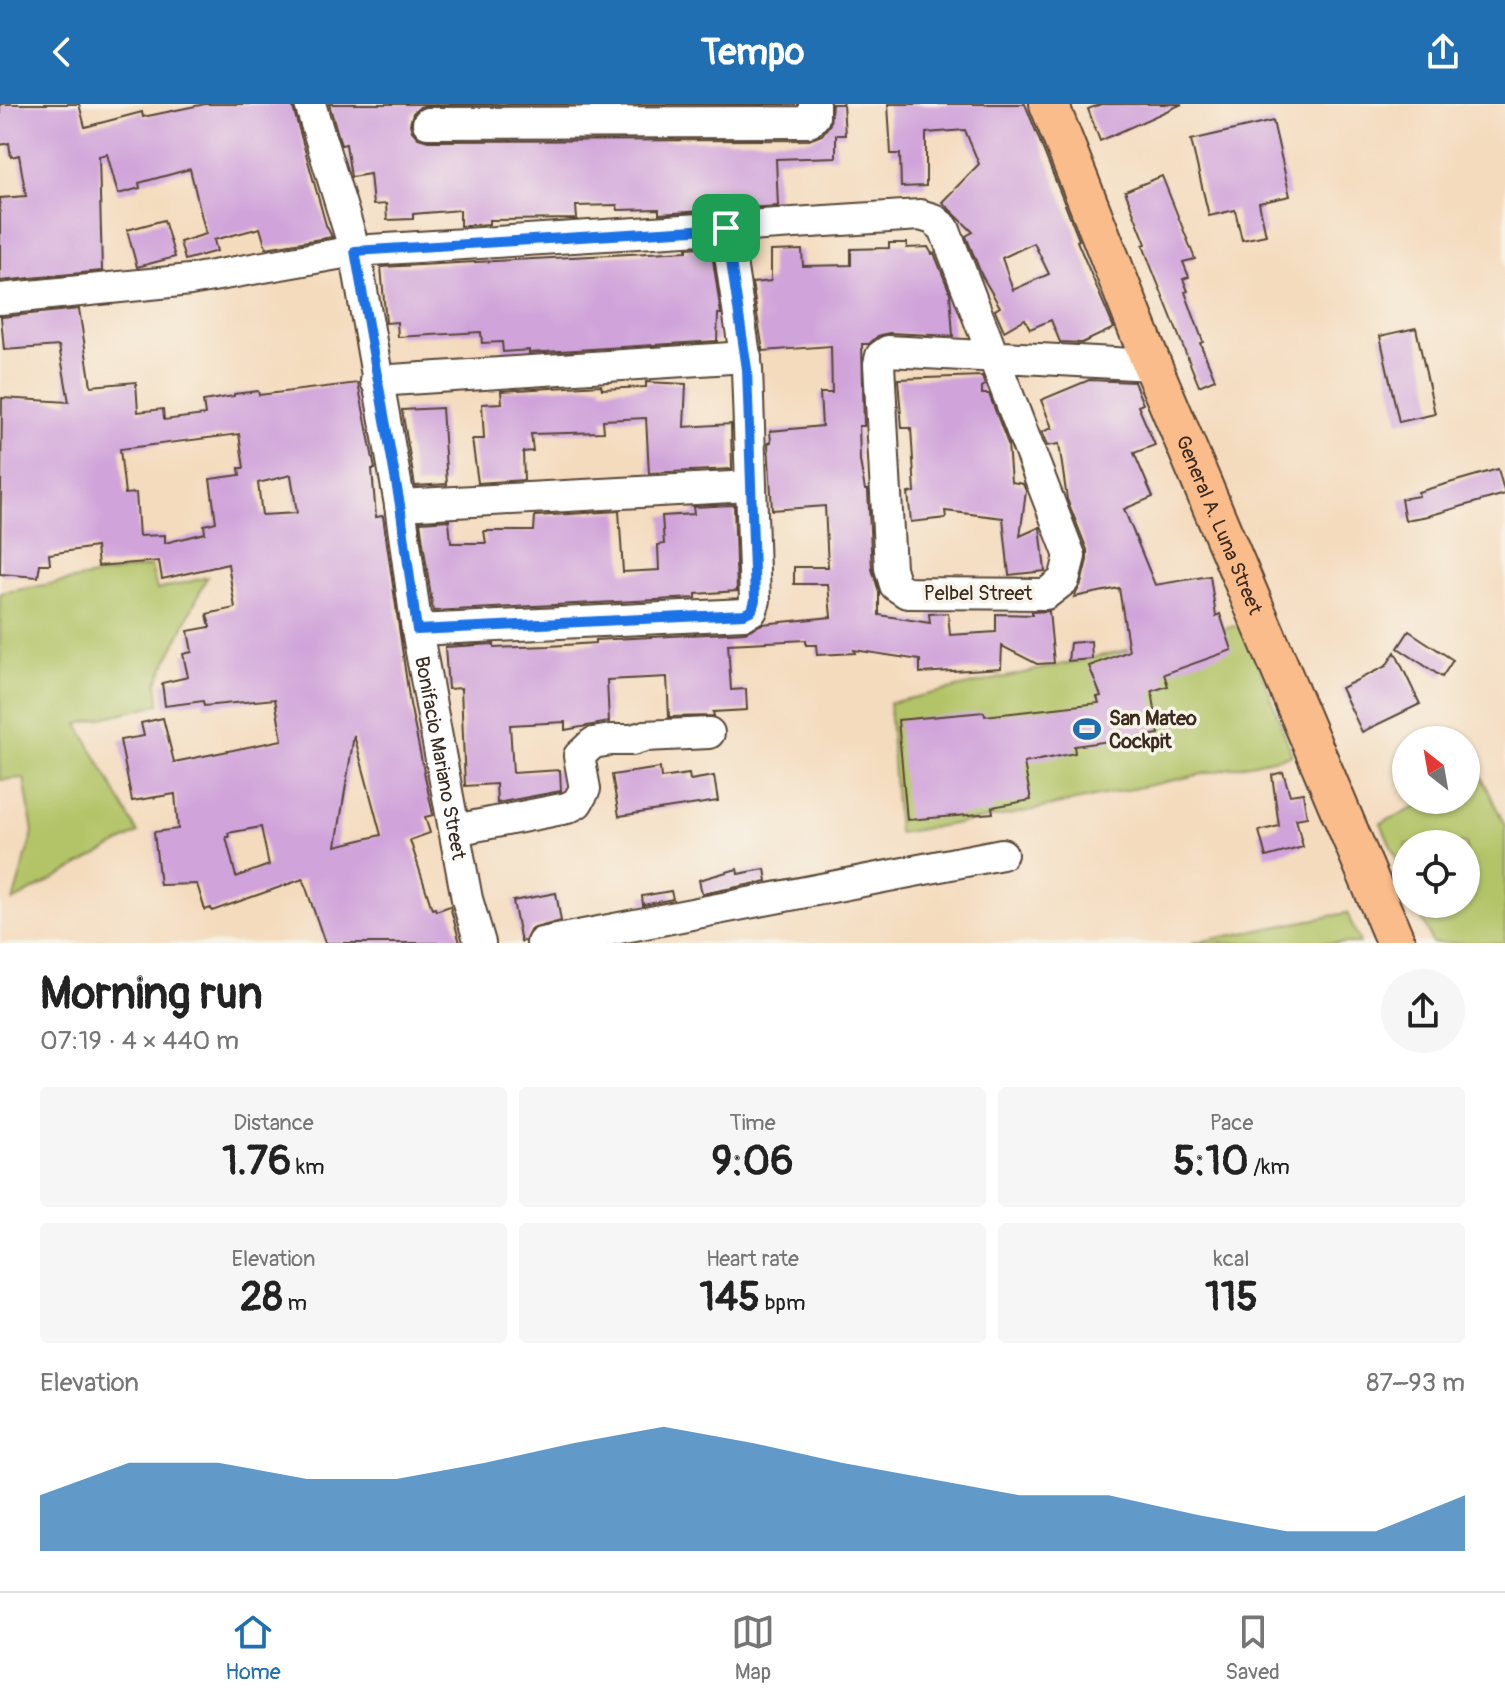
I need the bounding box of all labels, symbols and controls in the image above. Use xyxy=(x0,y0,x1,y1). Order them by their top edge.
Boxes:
icon: back xyxy=(40,30,84,74)
text: Tempo xyxy=(701,30,804,75)
icon: share xyxy=(1421,30,1465,74)
pin xyxy=(692,194,760,262)
icon: arrive xyxy=(704,206,748,250)
street label: General A. Luna Street xyxy=(1171,432,1269,619)
street label: Pelbel Street xyxy=(924,581,1033,606)
street label: Bonifacio Mariano Street xyxy=(410,654,472,863)
place label: San Mateo Cockpit xyxy=(1109,706,1197,754)
sports icon: San Mateo Cockpit xyxy=(1072,714,1102,744)
north arrow xyxy=(1392,726,1480,814)
map controls xyxy=(1392,726,1480,918)
button: locate xyxy=(1392,830,1480,918)
text: Morning run xyxy=(40,967,263,1022)
button: share xyxy=(1381,969,1465,1053)
text: 07:19 · 4 × 440 m xyxy=(40,1025,239,1057)
text: Distance xyxy=(233,1109,314,1137)
text: Time xyxy=(730,1109,775,1137)
text: Pace xyxy=(1210,1109,1253,1137)
text: 1.76 xyxy=(222,1137,291,1186)
text: 9:06 xyxy=(712,1137,793,1186)
text: 5:10 xyxy=(1173,1137,1248,1186)
text: km xyxy=(291,1153,325,1181)
text: /km xyxy=(1248,1153,1290,1181)
text: Elevation xyxy=(232,1245,315,1273)
text: Heart rate xyxy=(706,1245,799,1273)
text: kcal xyxy=(1214,1245,1249,1273)
text: 28 xyxy=(240,1273,283,1322)
text: 145 xyxy=(699,1273,760,1322)
text: 115 xyxy=(1205,1273,1258,1322)
text: m xyxy=(283,1289,307,1317)
text: bpm xyxy=(760,1289,806,1317)
text: Elevation xyxy=(40,1367,139,1399)
text: 87–93 m xyxy=(1366,1367,1465,1399)
tab: Home xyxy=(225,1610,281,1686)
tab: Map xyxy=(731,1610,775,1686)
tab: Saved xyxy=(1225,1610,1280,1686)

